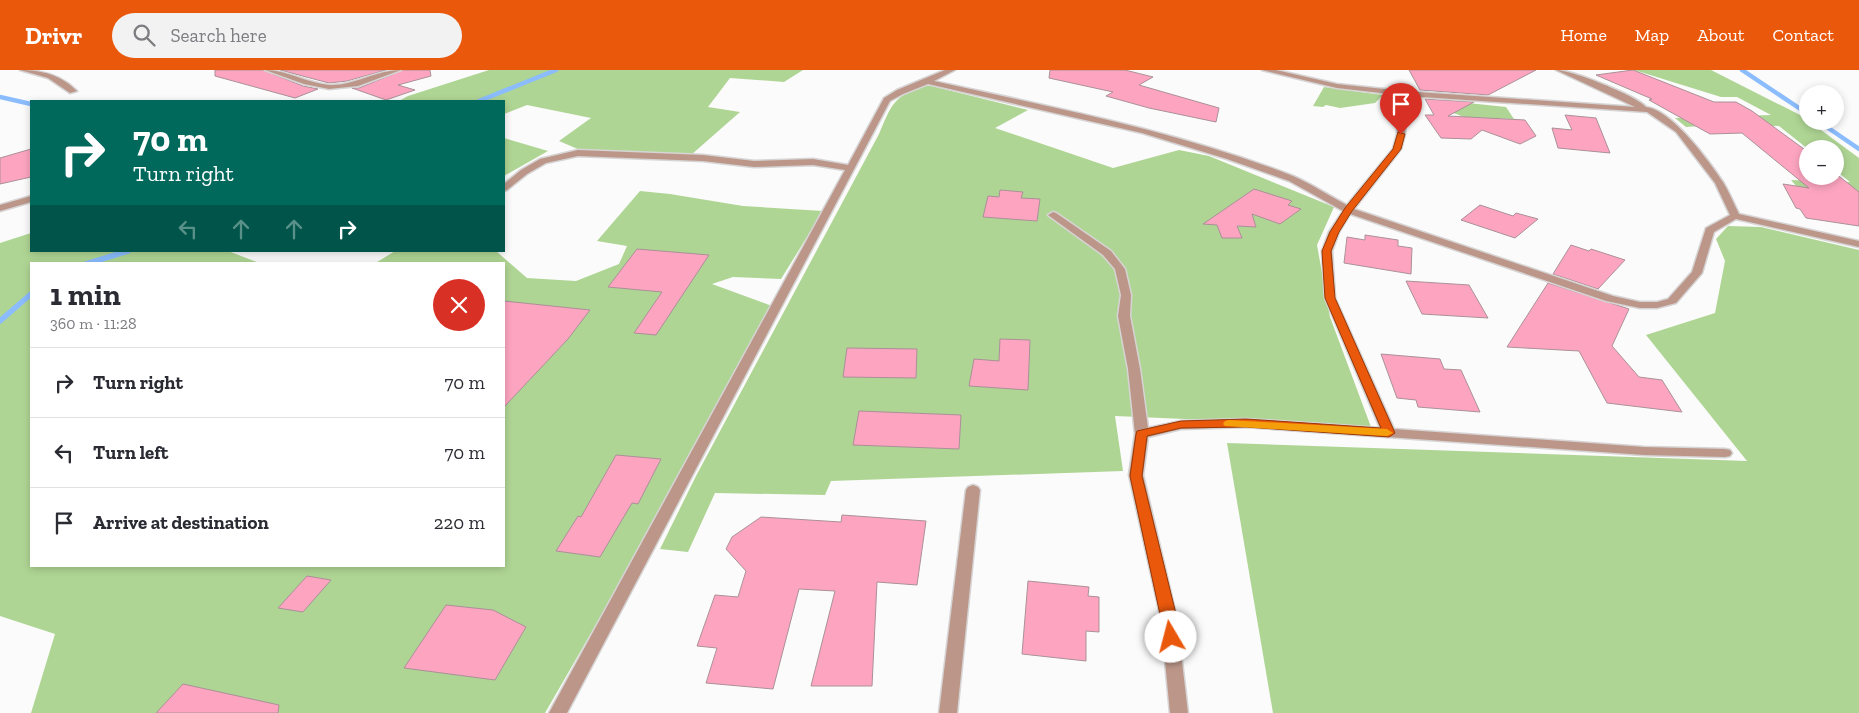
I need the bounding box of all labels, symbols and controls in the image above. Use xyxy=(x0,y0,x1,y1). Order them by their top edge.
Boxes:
search box xyxy=(112,13,462,58)
text: Drivr xyxy=(25,21,82,50)
icon: search xyxy=(130,21,158,49)
text: Search here xyxy=(170,24,267,47)
text: Home xyxy=(1560,24,1607,46)
text: Map xyxy=(1635,24,1669,46)
text: About xyxy=(1697,24,1744,46)
text: Contact xyxy=(1772,24,1834,46)
pin xyxy=(1380,83,1422,134)
map controls xyxy=(1799,85,1844,185)
button: + xyxy=(1799,85,1844,130)
icon: arrive xyxy=(1387,90,1415,118)
text: 70 m xyxy=(133,118,208,160)
icon: right xyxy=(50,120,115,185)
button: − xyxy=(1799,140,1844,185)
text: Turn right xyxy=(133,160,234,187)
icon: left xyxy=(174,215,202,243)
icon: ahead xyxy=(227,215,255,243)
icon: ahead xyxy=(280,215,308,243)
icon: right xyxy=(333,215,361,243)
text: 1 min xyxy=(50,277,121,313)
button: close xyxy=(433,279,485,331)
text: 360 m · 11:28 xyxy=(50,314,137,333)
icon: right xyxy=(50,369,78,397)
text: Turn right xyxy=(93,371,183,394)
text: 70 m xyxy=(444,371,485,394)
icon: left xyxy=(50,439,78,467)
text: Turn left xyxy=(93,441,168,464)
text: 70 m xyxy=(444,441,485,464)
icon: arrive xyxy=(50,509,78,537)
text: Arrive at destination xyxy=(93,511,269,534)
text: 220 m xyxy=(434,511,485,534)
position arrow xyxy=(1144,610,1196,662)

